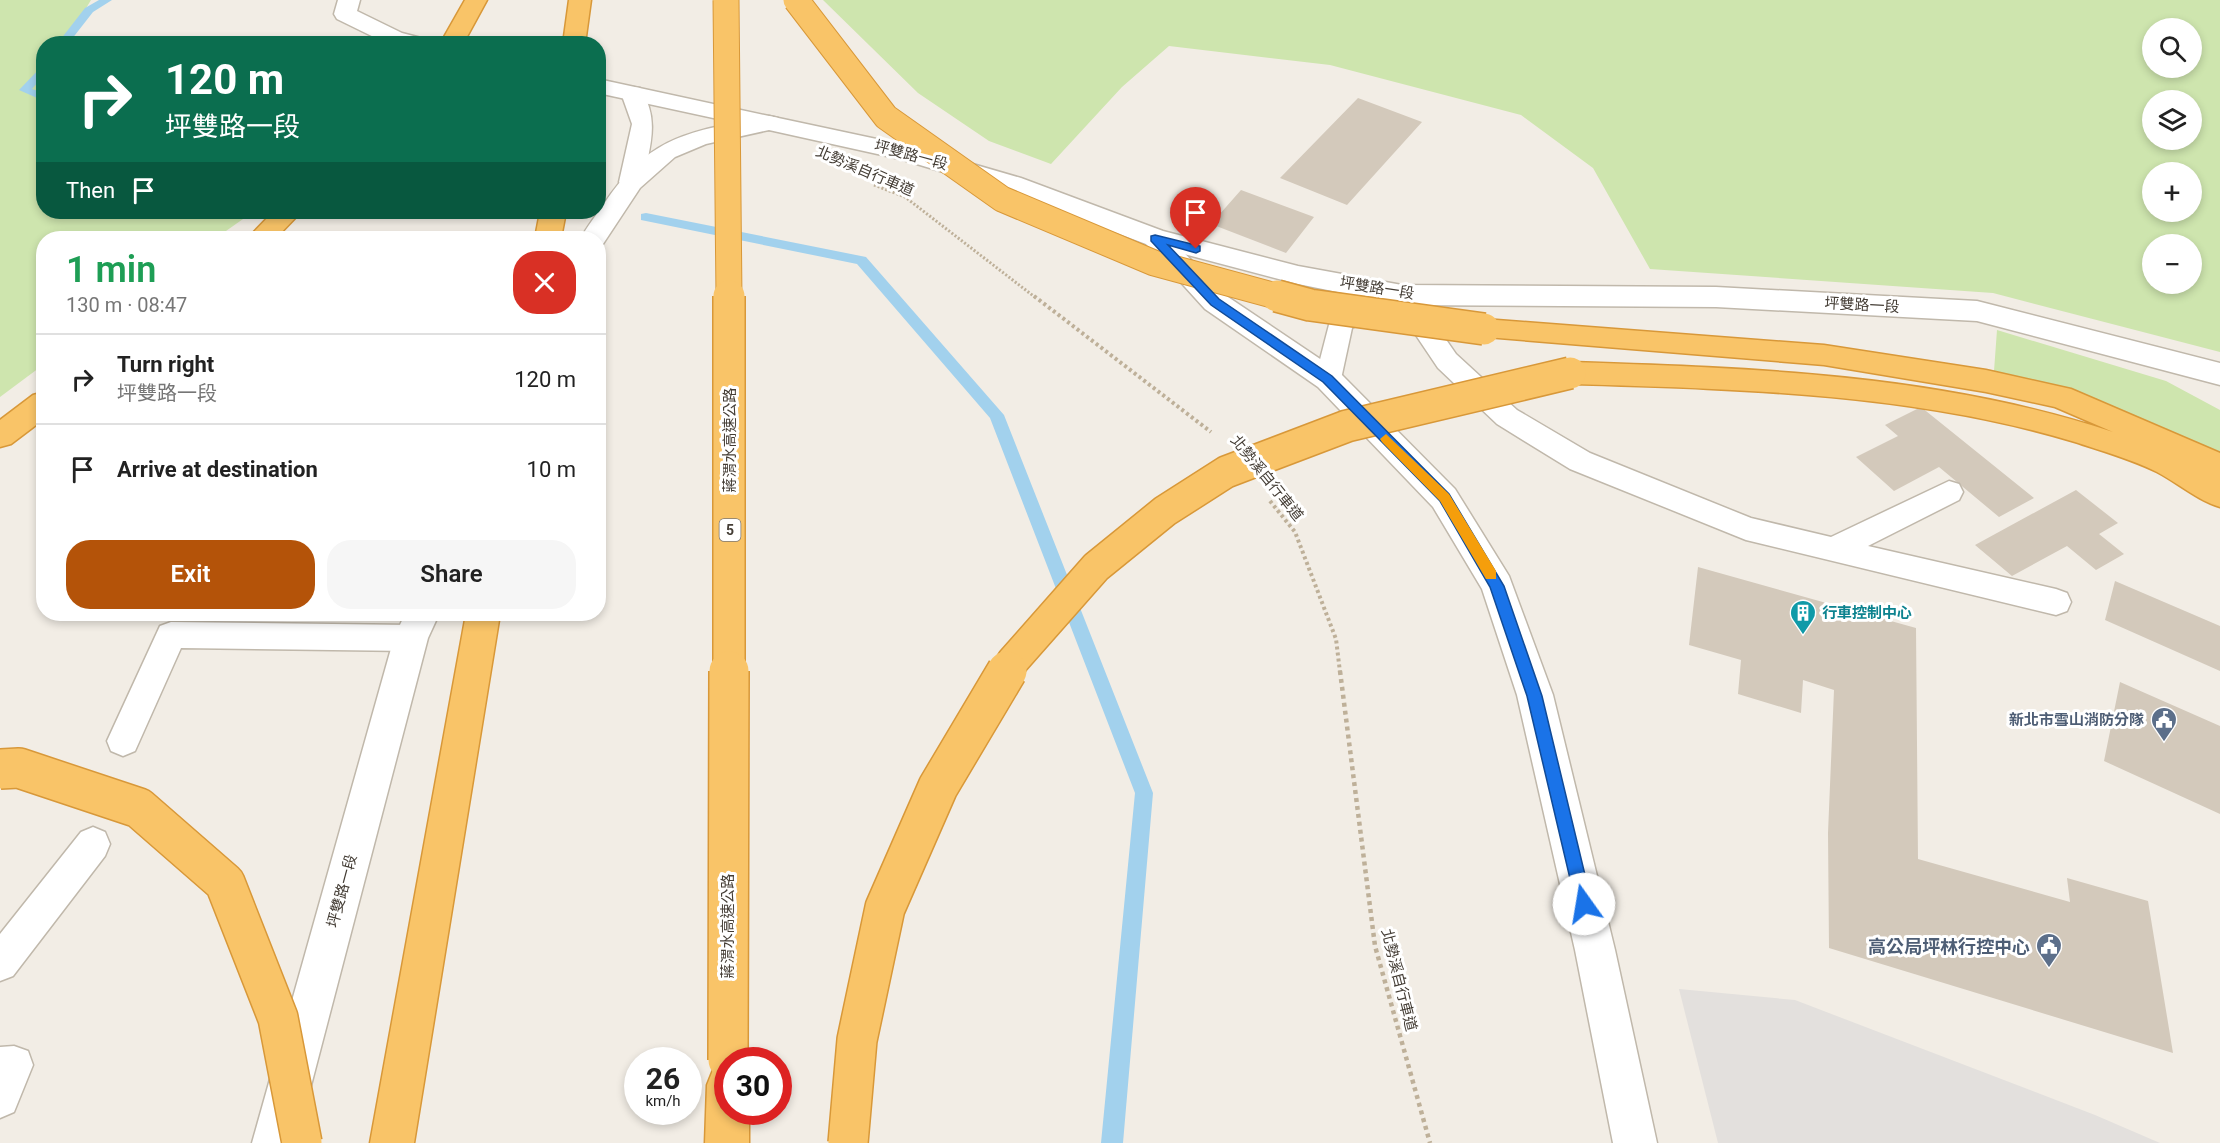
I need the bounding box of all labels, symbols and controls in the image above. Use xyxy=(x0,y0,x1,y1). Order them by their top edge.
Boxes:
map controls xyxy=(2142,18,2202,294)
button: search xyxy=(2142,18,2202,78)
text: 120 m xyxy=(165,55,284,104)
icon: right xyxy=(66,60,144,138)
button: layers xyxy=(2142,90,2202,150)
text: 坪雙路一段 xyxy=(165,111,300,143)
street label: 坪雙路一段 xyxy=(872,137,950,173)
street label: 北勢溪自行車道 xyxy=(813,142,917,200)
button: + xyxy=(2142,162,2202,222)
icon: arrive xyxy=(127,174,160,207)
text: Then xyxy=(66,178,115,203)
pin xyxy=(1170,187,1221,249)
icon: arrive xyxy=(1179,196,1212,229)
button: − xyxy=(2142,234,2202,294)
text: 1 min xyxy=(66,249,156,291)
button: close xyxy=(513,251,576,314)
street label: 坪雙路一段 xyxy=(1339,273,1415,303)
text: 130 m · 08:47 xyxy=(66,293,187,317)
street label: 坪雙路一段 xyxy=(1824,294,1900,316)
text: Turn right xyxy=(117,352,214,377)
icon: right xyxy=(66,363,99,396)
text: 120 m xyxy=(514,367,576,392)
text: 坪雙路一段 xyxy=(117,381,217,405)
street label: 蔣渭水高速公路 xyxy=(721,387,739,493)
street label: 北勢溪自行車道 xyxy=(1227,432,1307,524)
icon: arrive xyxy=(66,453,99,486)
text: Arrive at destination xyxy=(117,457,318,482)
text: 10 m xyxy=(527,457,576,482)
road number: 5 xyxy=(720,519,740,541)
button: Exit xyxy=(66,540,315,609)
button: Share xyxy=(327,540,576,609)
building icon: 行車控制中心 xyxy=(1788,598,1818,636)
place label: 行車控制中心 xyxy=(1822,604,1912,622)
public building icon: 新北市雪山消防分隊 xyxy=(2149,705,2179,743)
place label: 新北市雪山消防分隊 xyxy=(2009,711,2144,729)
street label: 坪雙路一段 xyxy=(324,852,360,930)
position arrow xyxy=(1552,872,1616,936)
street label: 蔣渭水高速公路 xyxy=(719,873,737,979)
street label: 北勢溪自行車道 xyxy=(1378,927,1420,1033)
public building icon: 高公局坪林行控中心 xyxy=(2034,931,2064,969)
place label: 高公局坪林行控中心 xyxy=(1868,936,2030,957)
speed limit sign: 30 xyxy=(714,1047,792,1125)
text: 26 xyxy=(646,1061,680,1096)
text: km/h xyxy=(645,1092,681,1110)

